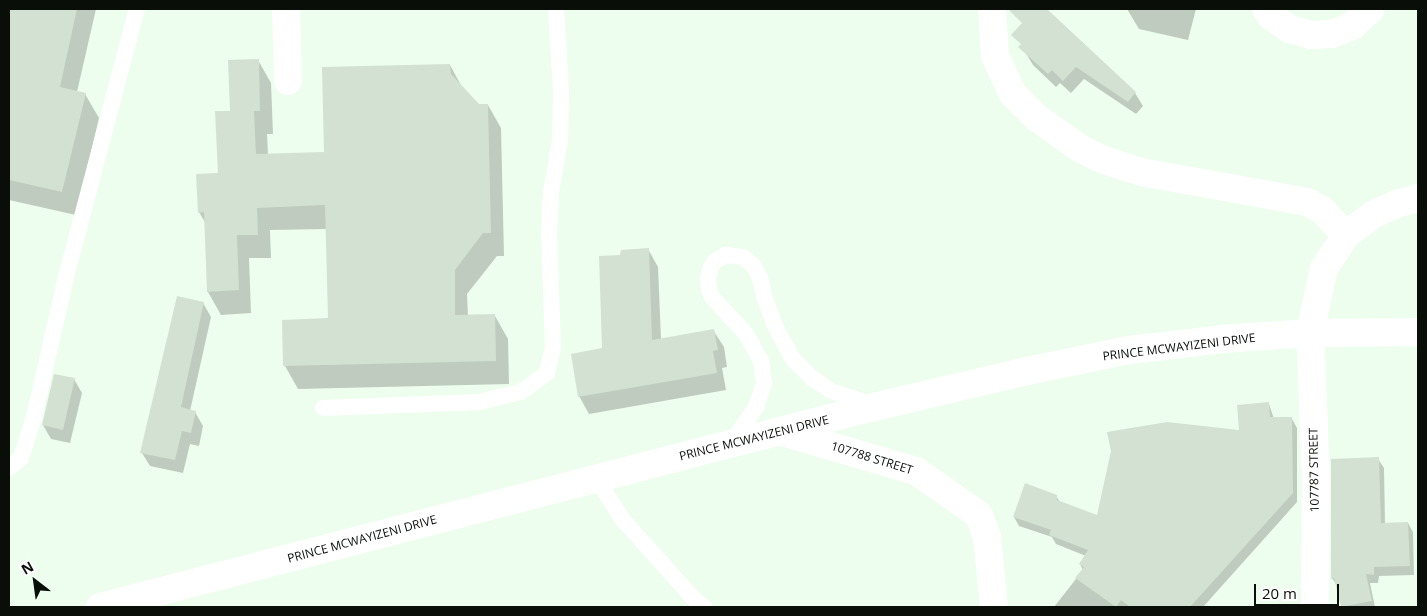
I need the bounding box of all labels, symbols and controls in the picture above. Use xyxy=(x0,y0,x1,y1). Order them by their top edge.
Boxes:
street label: PRINCE MCWAYIZENI DRIVE xyxy=(1102,330,1256,364)
street label: PRINCE MCWAYIZENI DRIVE xyxy=(678,412,830,464)
street label: 107787 STREET xyxy=(1306,427,1322,513)
street label: 107788 STREET xyxy=(829,439,915,477)
street label: PRINCE MCWAYIZENI DRIVE xyxy=(286,512,438,566)
north arrow xyxy=(10,556,60,606)
text: N xyxy=(18,557,37,579)
scale bar xyxy=(1257,574,1342,606)
text: 20 m xyxy=(1262,583,1297,603)

